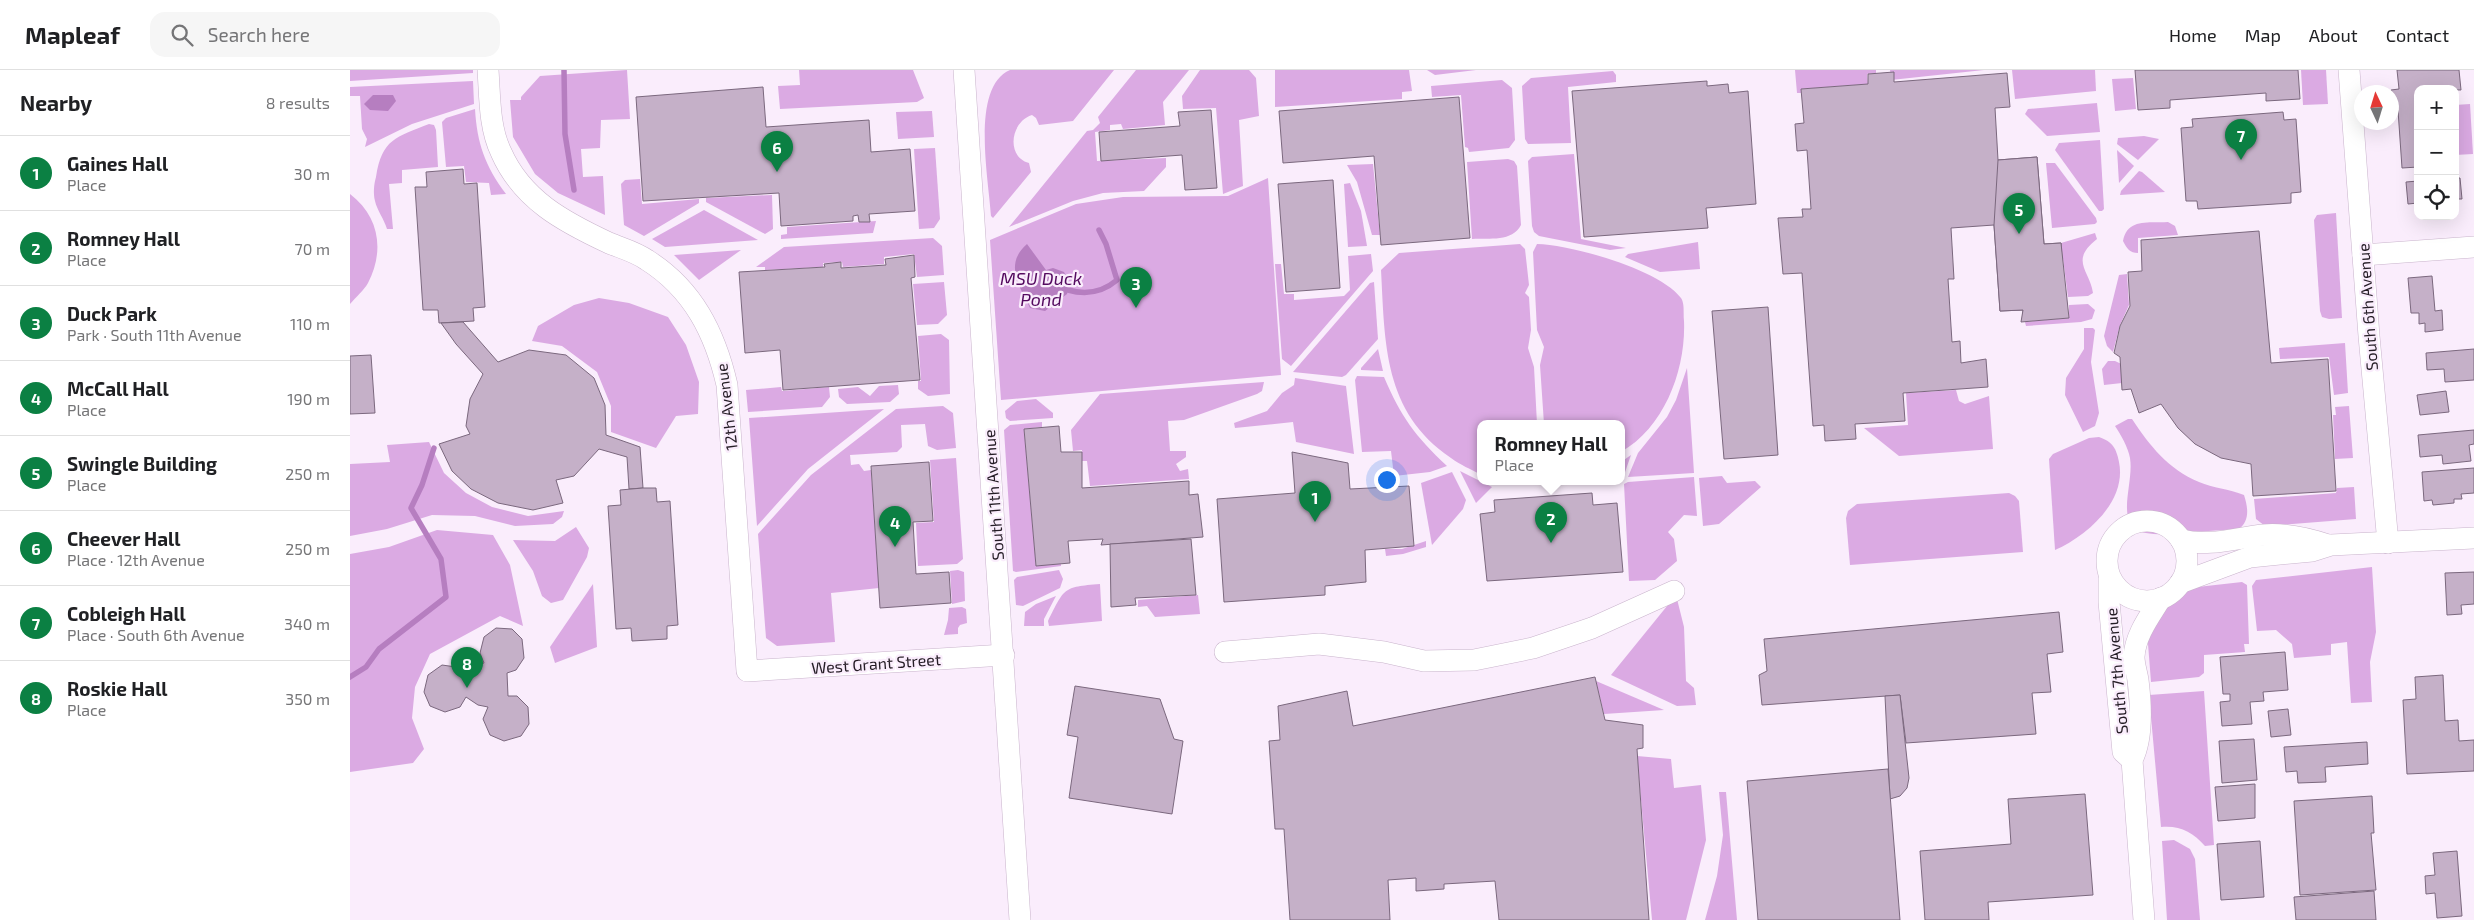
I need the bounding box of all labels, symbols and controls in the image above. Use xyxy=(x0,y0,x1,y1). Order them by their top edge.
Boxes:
search box xyxy=(150,12,500,57)
text: Mapleaf xyxy=(25,20,120,49)
icon: search xyxy=(168,21,196,49)
text: Search here xyxy=(208,23,310,46)
text: Home xyxy=(2169,24,2217,46)
text: Map xyxy=(2245,24,2281,46)
text: About xyxy=(2309,24,2358,46)
text: Contact xyxy=(2386,24,2449,46)
north arrow xyxy=(2354,85,2399,130)
map controls xyxy=(2414,85,2459,220)
button: + xyxy=(2414,85,2459,130)
text: Nearby xyxy=(20,90,92,115)
text: 8 results xyxy=(266,93,330,112)
pin: 7 xyxy=(2225,119,2257,160)
button: − xyxy=(2414,130,2459,175)
pin: 6 xyxy=(761,131,793,172)
text: Gaines Hall xyxy=(67,152,168,175)
text: 1 xyxy=(33,164,39,183)
text: 30 m xyxy=(294,164,330,183)
text: Place xyxy=(67,175,106,194)
button: locate xyxy=(2414,175,2459,220)
pin: 5 xyxy=(2003,193,2035,234)
text: Romney Hall xyxy=(67,227,180,250)
text: 2 xyxy=(31,239,41,258)
text: 70 m xyxy=(295,239,330,258)
street label: South 6th Avenue xyxy=(2353,243,2381,371)
text: Place xyxy=(67,250,106,269)
water label: MSU Duck Pond xyxy=(1000,267,1082,310)
pin: 3 xyxy=(1120,267,1152,308)
text: Duck Park xyxy=(67,302,157,325)
text: 3 xyxy=(31,314,41,333)
text: 110 m xyxy=(290,314,330,333)
text: Park · South 11th Avenue xyxy=(67,325,242,344)
street label: 12th Avenue xyxy=(711,362,741,452)
text: McCall Hall xyxy=(67,377,169,400)
text: 4 xyxy=(31,389,41,408)
text: 190 m xyxy=(287,389,330,408)
text: Place xyxy=(67,400,106,419)
popup xyxy=(1477,420,1625,485)
street label: South 11th Avenue xyxy=(979,429,1007,561)
text: Romney Hall xyxy=(1494,432,1608,455)
text: Swingle Building xyxy=(67,452,217,475)
text: Place xyxy=(1494,455,1534,474)
text: 5 xyxy=(32,464,40,483)
text: 250 m xyxy=(285,464,330,483)
your location xyxy=(1374,467,1400,493)
text: Place xyxy=(67,475,106,494)
pin: 1 xyxy=(1299,481,1331,522)
pin: 2 xyxy=(1535,502,1567,543)
pin: 4 xyxy=(879,506,911,547)
text: Cheever Hall xyxy=(67,527,181,550)
text: 6 xyxy=(31,539,41,558)
text: 250 m xyxy=(285,539,330,558)
text: Place · 12th Avenue xyxy=(67,550,205,569)
text: Cobleigh Hall xyxy=(67,602,186,625)
street label: South 7th Avenue xyxy=(2101,607,2131,735)
text: 7 xyxy=(32,614,40,633)
text: 340 m xyxy=(284,614,330,633)
text: Place · South 6th Avenue xyxy=(67,625,245,644)
pin: 8 xyxy=(451,647,483,688)
street label: West Grant Street xyxy=(811,649,941,677)
text: Roskie Hall xyxy=(67,677,168,700)
text: 8 xyxy=(31,689,41,708)
text: 350 m xyxy=(285,689,330,708)
text: Place xyxy=(67,700,106,719)

